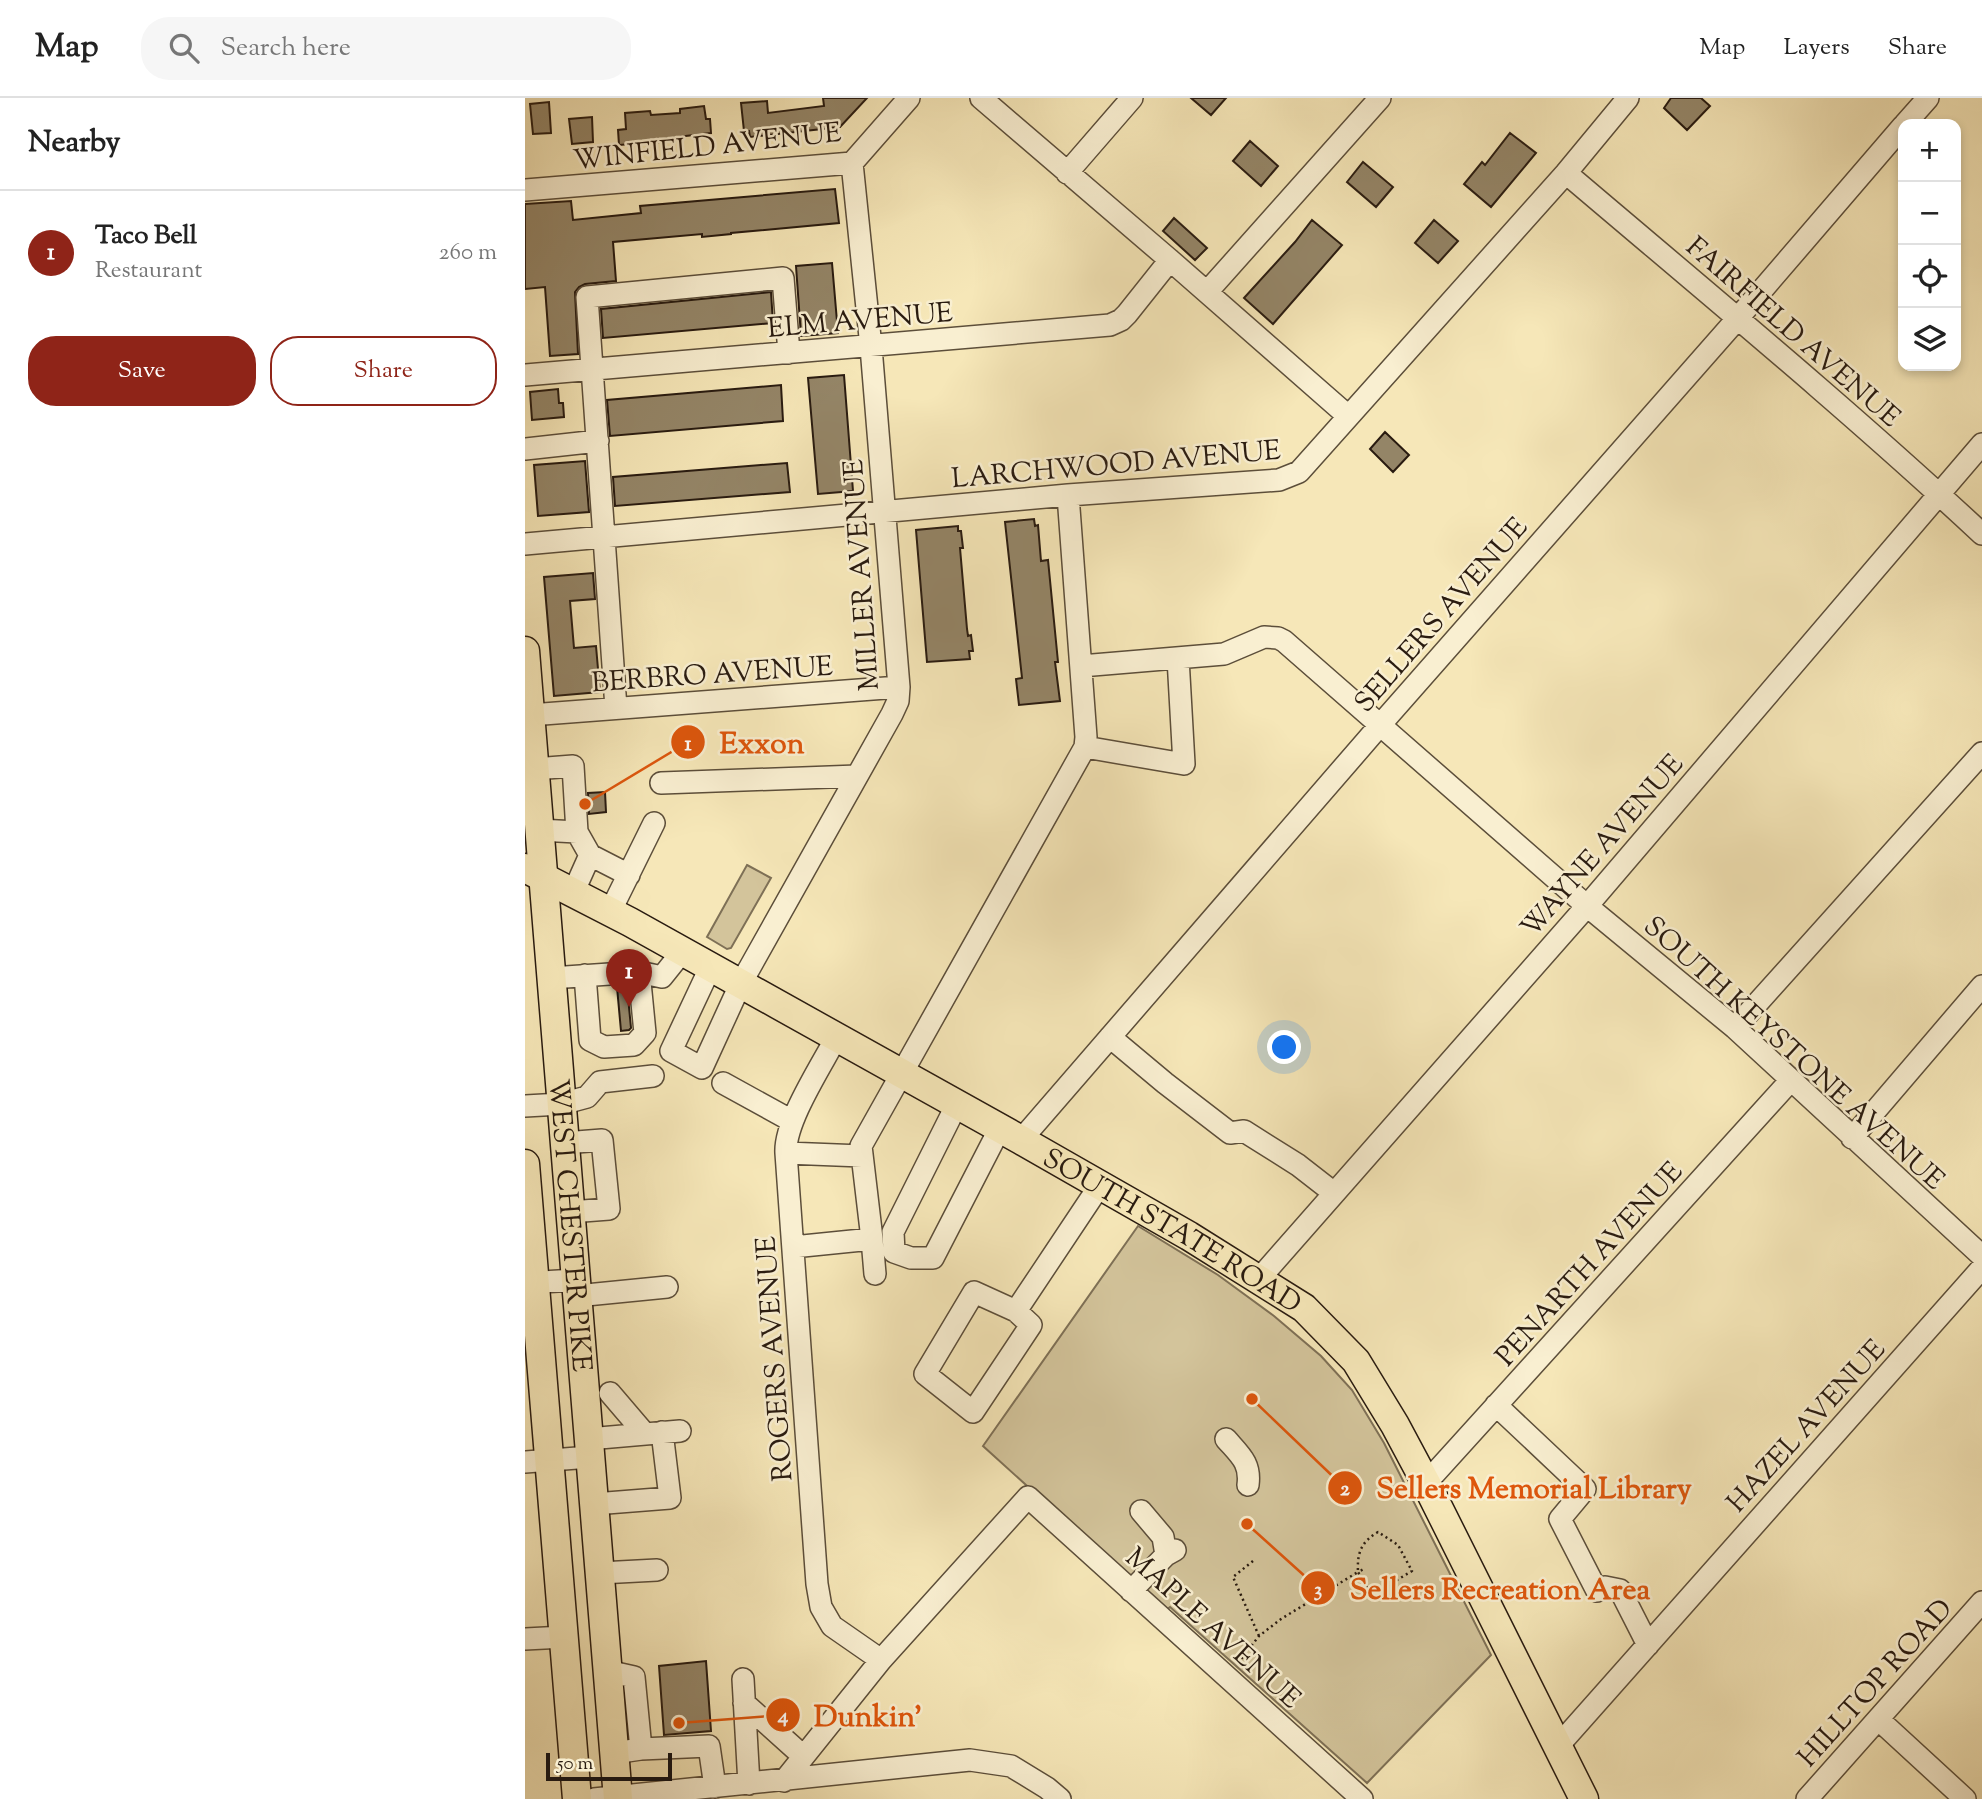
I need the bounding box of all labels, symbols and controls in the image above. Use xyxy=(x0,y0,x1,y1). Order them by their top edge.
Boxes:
search box xyxy=(141,17,631,80)
text: Map xyxy=(35,24,99,72)
icon: search xyxy=(165,29,203,67)
text: Search here xyxy=(221,30,351,67)
text: Map xyxy=(1699,31,1745,65)
text: Layers xyxy=(1783,31,1850,65)
text: Share xyxy=(1888,31,1947,65)
street label: WINFIELD AVENUE xyxy=(571,114,844,182)
map controls xyxy=(1898,119,1961,371)
button: + xyxy=(1898,119,1961,182)
text: Nearby xyxy=(28,122,120,165)
button: − xyxy=(1898,182,1961,245)
text: Taco Bell xyxy=(95,218,197,255)
street label: FAIRFIELD AVENUE xyxy=(1676,229,1908,438)
text: 1 xyxy=(47,237,55,270)
text: 260 m xyxy=(439,237,497,270)
button: locate xyxy=(1898,245,1961,308)
text: Restaurant xyxy=(95,255,202,288)
street label: ELM AVENUE xyxy=(766,294,955,350)
button: layers xyxy=(1898,308,1961,371)
button: Save xyxy=(28,336,256,406)
button: Share xyxy=(270,336,497,406)
street label: LARCHWOOD AVENUE xyxy=(950,432,1283,500)
street label: MILLER AVENUE xyxy=(835,458,891,692)
street label: SELLERS AVENUE xyxy=(1346,510,1538,722)
street label: BERBRO AVENUE xyxy=(590,648,834,704)
callout: Exxon xyxy=(671,717,819,768)
text: Exxon xyxy=(720,724,805,767)
text: 1 xyxy=(684,730,692,760)
street label: WAYNE AVENUE xyxy=(1512,746,1694,947)
street label: SOUTH KEYSTONE AVENUE xyxy=(1634,908,1952,1201)
pin: 1 xyxy=(606,949,652,1007)
your location xyxy=(1267,1030,1301,1064)
street label: WEST CHESTER PIKE xyxy=(537,1077,600,1373)
street label: SOUTH STATE ROAD xyxy=(1035,1140,1308,1325)
street label: PENARTH AVENUE xyxy=(1487,1154,1693,1376)
street label: ROGERS AVENUE xyxy=(747,1235,805,1483)
street label: HAZEL AVENUE xyxy=(1719,1332,1896,1522)
callout: Sellers Memorial Library xyxy=(1327,1462,1706,1513)
text: Sellers Memorial Library xyxy=(1376,1469,1692,1512)
text: 2 xyxy=(1340,1475,1350,1505)
street label: MAPLE AVENUE xyxy=(1115,1539,1309,1719)
callout: Sellers Recreation Area xyxy=(1301,1563,1664,1614)
text: Sellers Recreation Area xyxy=(1350,1570,1650,1613)
text: 3 xyxy=(1314,1576,1322,1606)
street label: HILLTOP ROAD xyxy=(1790,1591,1963,1777)
callout: Dunkin' xyxy=(765,1690,937,1741)
text: Dunkin' xyxy=(814,1697,922,1740)
text: 4 xyxy=(777,1702,789,1732)
scale bar xyxy=(546,1750,672,1782)
text: 50 m xyxy=(557,1751,593,1778)

